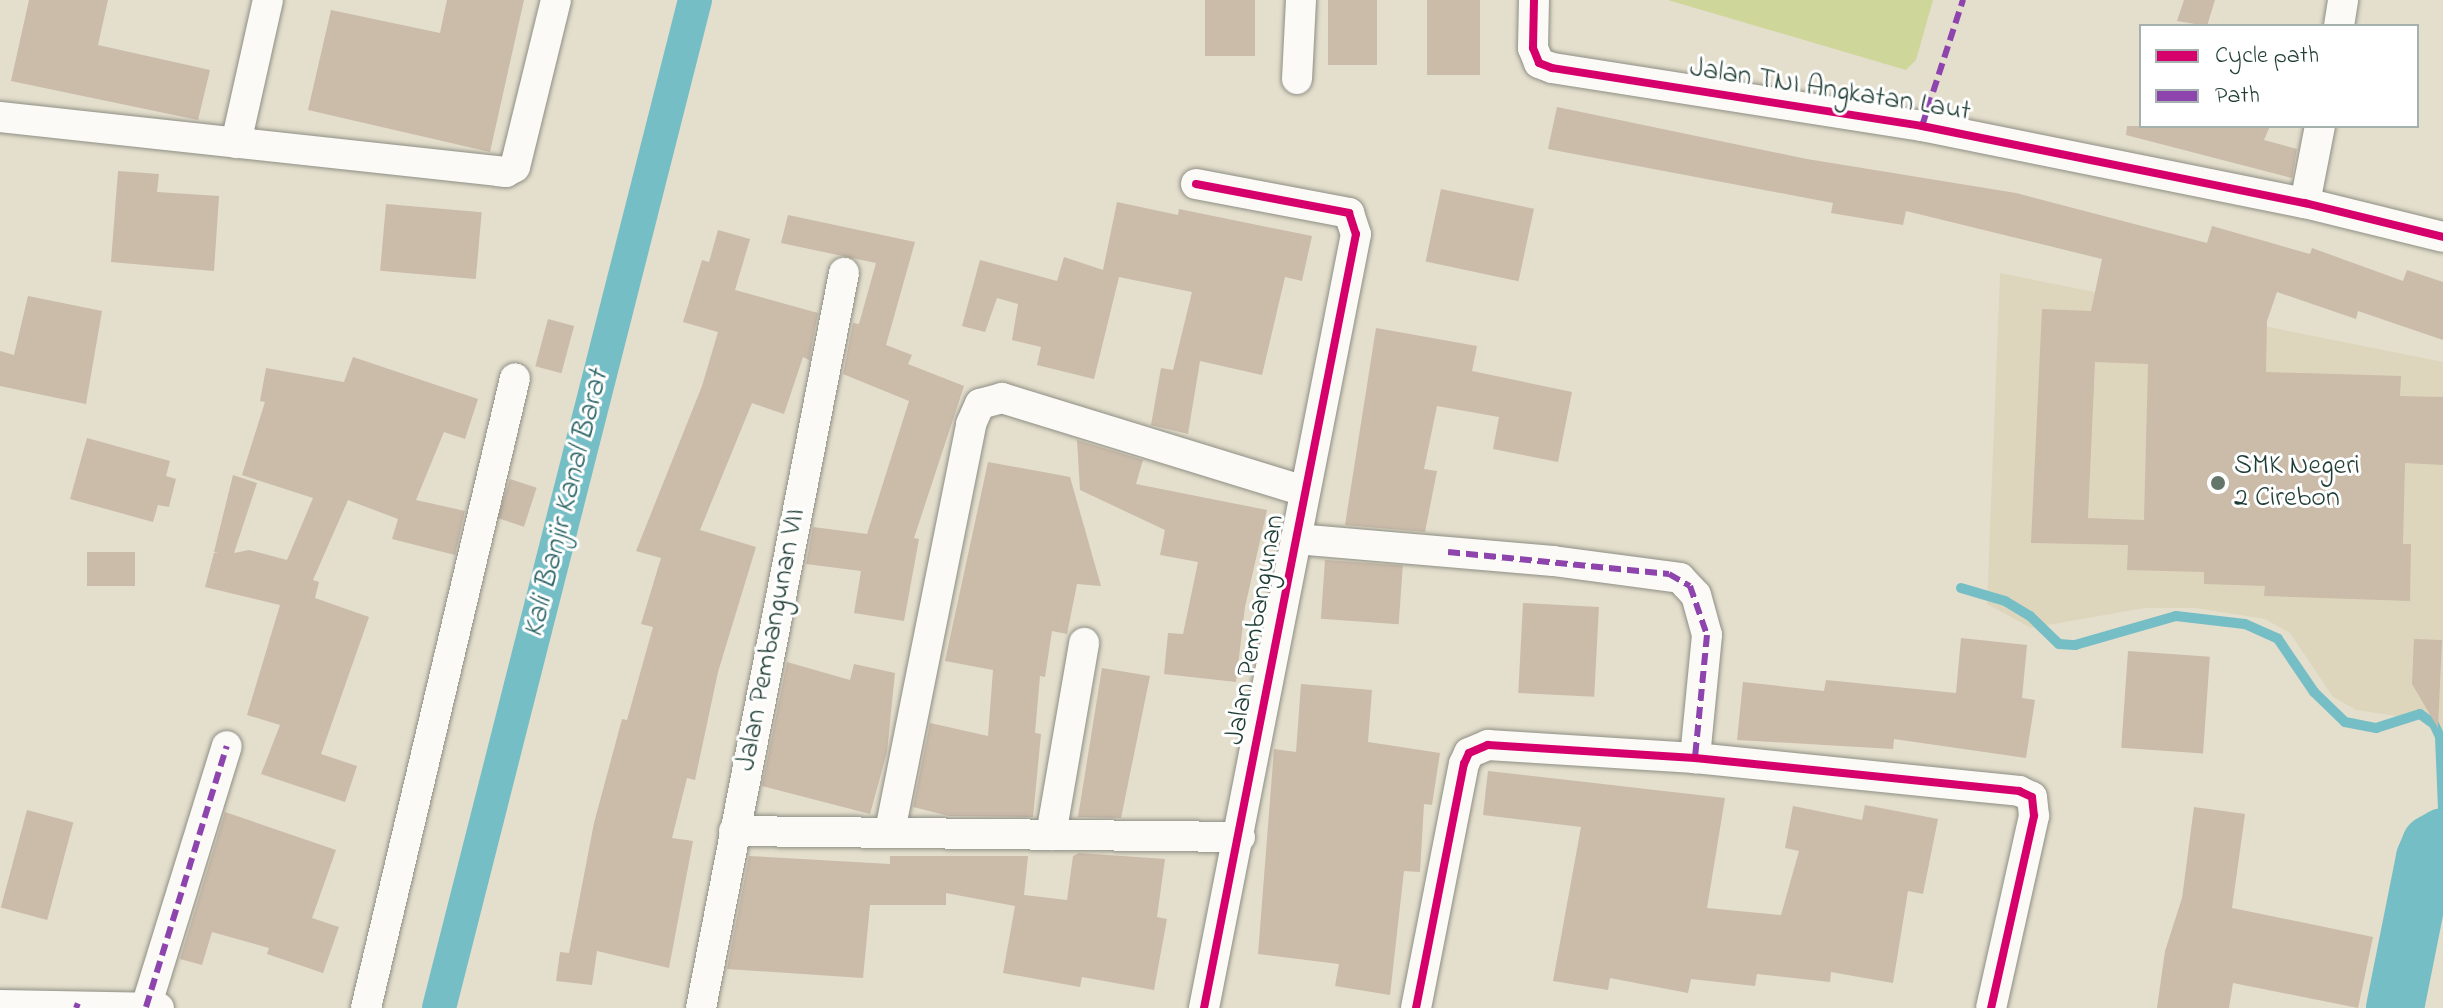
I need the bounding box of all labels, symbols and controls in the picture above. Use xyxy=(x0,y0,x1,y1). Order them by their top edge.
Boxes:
legend xyxy=(2139,24,2419,128)
text: Cycle path xyxy=(2215,39,2319,74)
street label: Jalan TNI Angkatan Laut xyxy=(1687,52,1973,130)
text: Path xyxy=(2215,79,2260,114)
water label: Kali Banjir Kanal Barat xyxy=(516,367,618,641)
place label: SMK Negeri 2 Cirebon xyxy=(2234,450,2360,516)
marker: SMK Negeri 2 Cirebon xyxy=(2209,474,2227,492)
street label: Jalan Pembangunan VII xyxy=(730,506,814,774)
street label: Jalan Pembangunan xyxy=(1219,512,1293,748)

